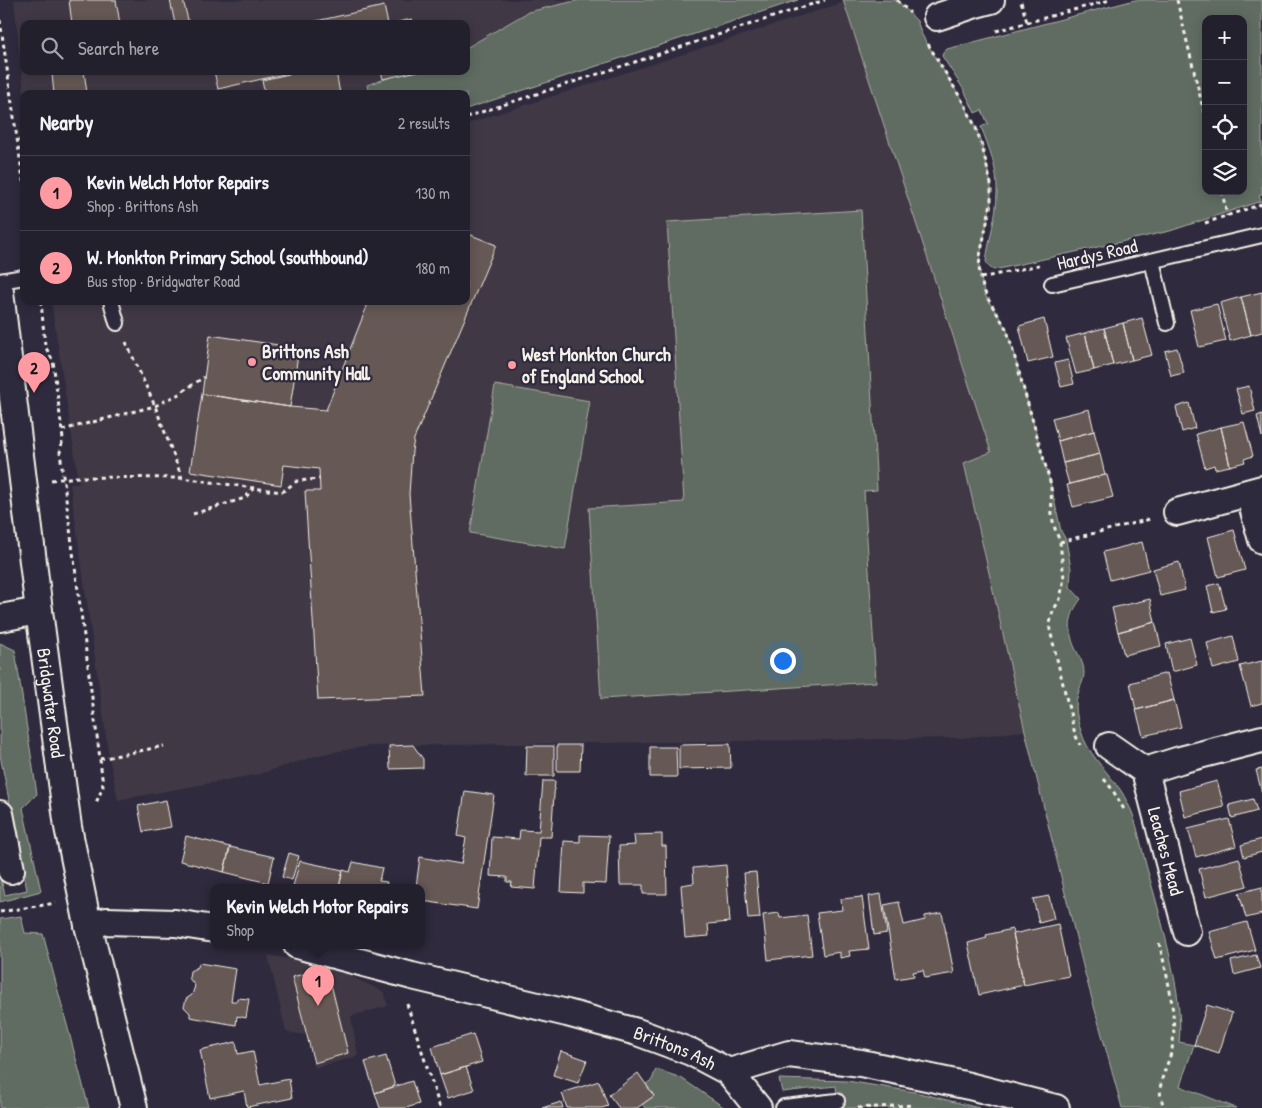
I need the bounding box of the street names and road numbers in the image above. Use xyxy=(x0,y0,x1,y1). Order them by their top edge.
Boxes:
street label: Hardys Road xyxy=(1054,232,1140,276)
street label: Bridgwater Road xyxy=(31,646,72,760)
street label: Leaches Mead xyxy=(1142,804,1190,899)
street label: Brittons Ash xyxy=(630,1019,721,1076)

